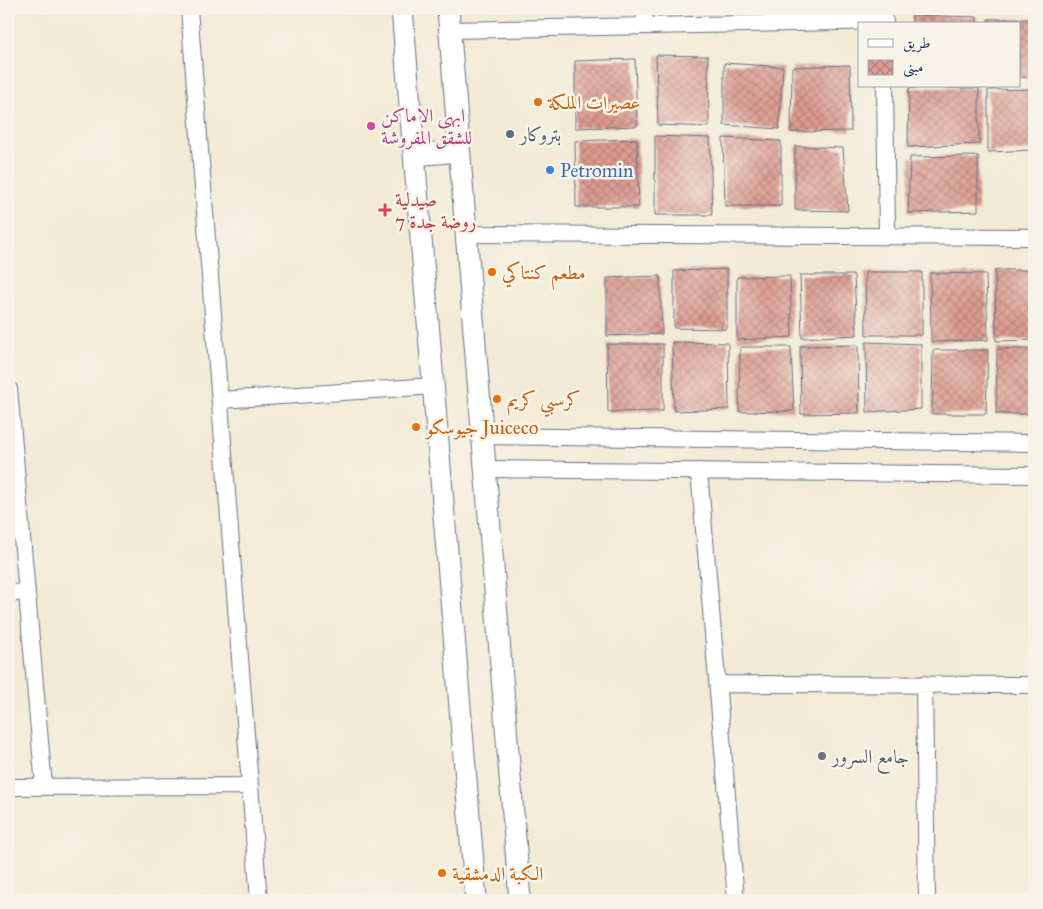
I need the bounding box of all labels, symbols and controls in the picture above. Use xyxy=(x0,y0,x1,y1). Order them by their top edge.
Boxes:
legend xyxy=(858,22,1020,88)
text: طريق xyxy=(903,34,930,53)
text: مبنى xyxy=(903,58,923,78)
place label: عصيرات الملكة xyxy=(547,91,640,114)
marker: عصيرات الملكة xyxy=(532,96,544,108)
place label: ابهى الاماكن للشقق المفروشة xyxy=(381,104,472,150)
marker: ابهى الاماكن للشقق المفروشة xyxy=(365,120,377,132)
place label: بتروكار xyxy=(518,123,561,146)
marker: بتروكار xyxy=(504,128,516,140)
place label: Petromin xyxy=(560,159,633,182)
marker: Petromin xyxy=(544,164,556,176)
place label: صيدلية روضة جدة 7 xyxy=(395,188,476,233)
marker: صيدلية روضة جدة 7 xyxy=(379,204,391,216)
place label: مطعم كنتاكي xyxy=(502,261,586,291)
marker: مطعم كنتاكي xyxy=(486,266,498,278)
place label: كرسبي كريم xyxy=(507,388,581,418)
marker: كرسبي كريم xyxy=(491,393,503,405)
place label: جيوسكو Juiceco xyxy=(424,416,539,440)
marker: جيوسكو Juiceco xyxy=(410,421,422,433)
place label: جامع السرور xyxy=(830,745,909,774)
marker: جامع السرور xyxy=(816,750,828,762)
place label: الكبة الدمشقية xyxy=(452,862,543,885)
marker: الكبة الدمشقية xyxy=(436,867,448,879)

